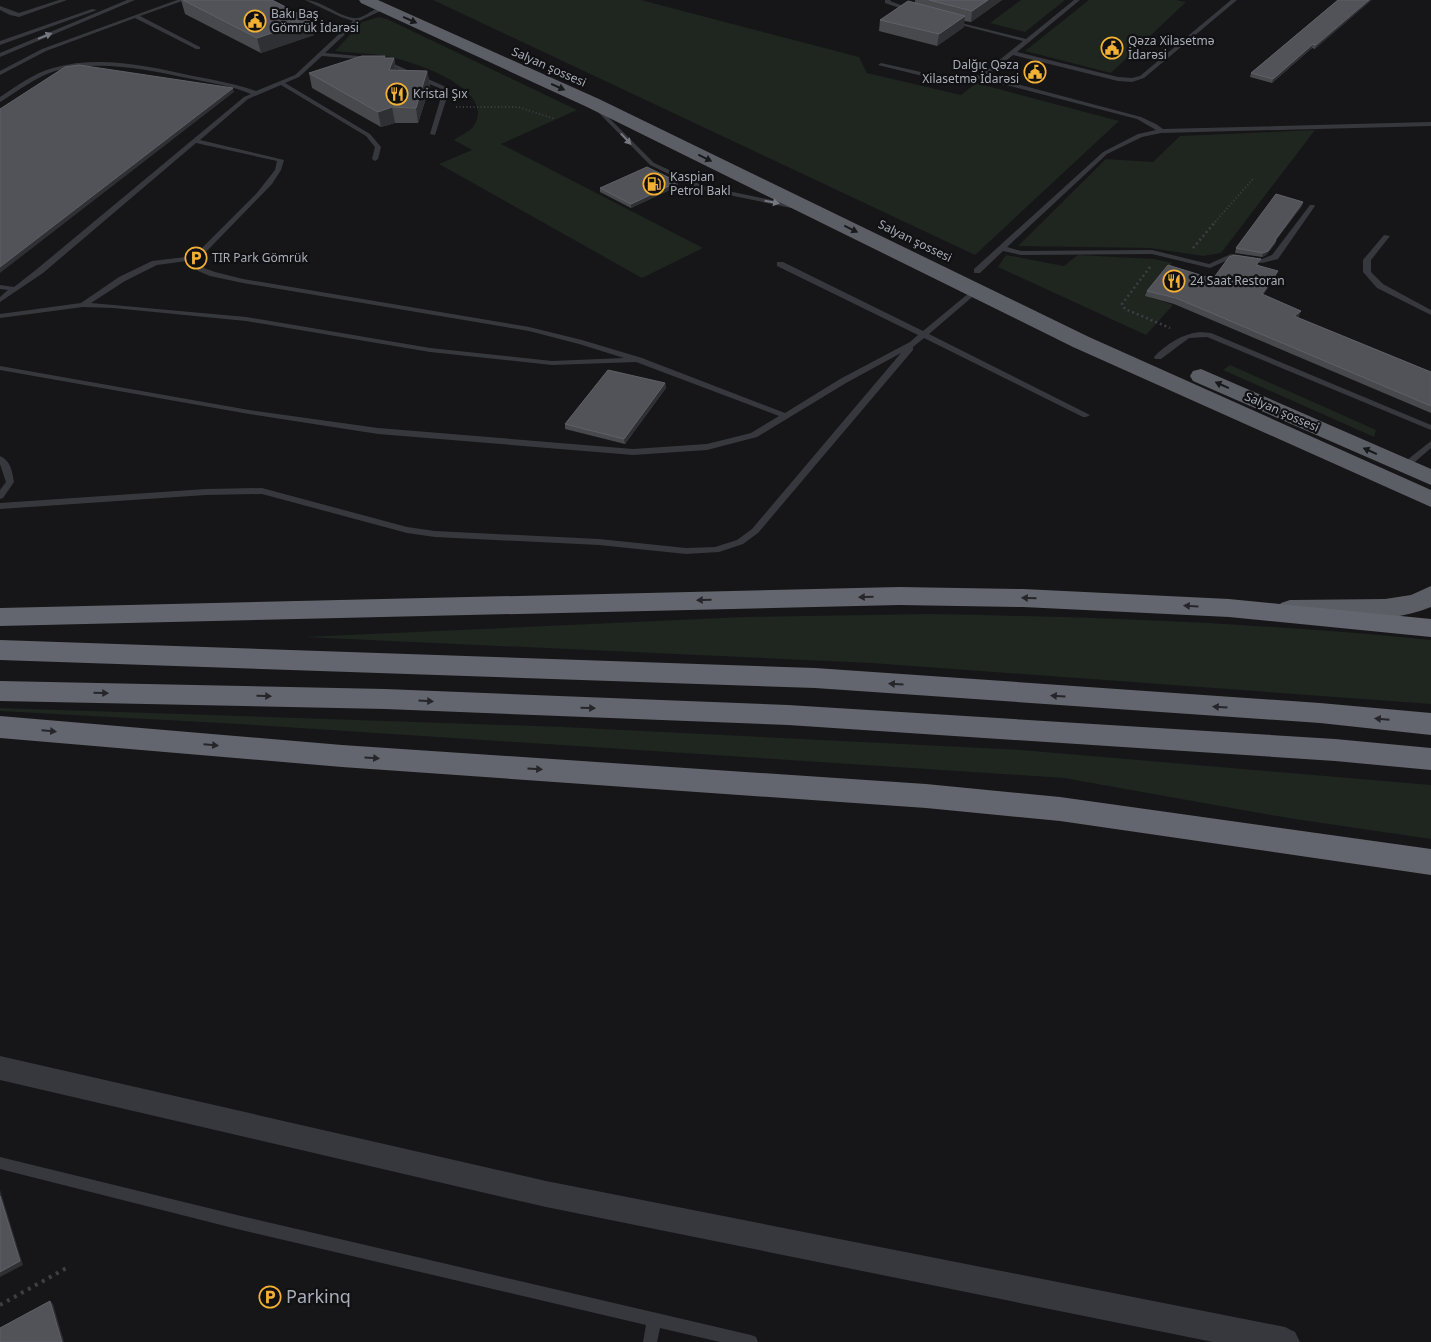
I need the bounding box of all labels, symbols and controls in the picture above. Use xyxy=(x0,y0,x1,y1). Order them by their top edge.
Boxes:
place label: Bakı Baş Gömrük İdarəsi xyxy=(271,5,359,36)
public building icon: Bakı Baş Gömrük İdarəsi xyxy=(243,9,267,33)
one-way arrow xyxy=(403,16,417,24)
one-way arrow xyxy=(38,32,52,40)
place label: Qəza Xilasetmə İdarəsi xyxy=(1128,32,1215,63)
public building icon: Qəza Xilasetmə İdarəsi xyxy=(1100,36,1124,60)
street label: Salyan şossesi xyxy=(509,43,589,91)
place label: Dalğıc Qəza Xilasetmə İdarəsi xyxy=(922,56,1019,87)
public building icon: Dalğıc Qəza Xilasetmə İdarəsi xyxy=(1023,60,1047,84)
restaurant icon: Kristal Şıx xyxy=(385,82,409,106)
one-way arrow xyxy=(551,84,565,92)
place label: Kristal Şıx xyxy=(413,85,468,102)
one-way arrow xyxy=(620,132,632,144)
one-way arrow xyxy=(698,154,712,162)
place label: Kaspian Petrol Bakl xyxy=(670,168,731,199)
fuel station icon: Kaspian Petrol Bakl xyxy=(642,172,666,196)
one-way arrow xyxy=(764,199,780,207)
street label: Salyan şossesi xyxy=(876,215,955,266)
one-way arrow xyxy=(843,225,858,233)
parking icon: TIR Park Gömrük xyxy=(184,246,208,270)
place label: TIR Park Gömrük xyxy=(212,249,308,266)
restaurant icon: 24 Saat Restoran xyxy=(1162,269,1186,293)
place label: 24 Saat Restoran xyxy=(1190,272,1285,289)
one-way arrow xyxy=(1215,381,1229,389)
street label: Salyan şossesi xyxy=(1242,388,1322,436)
one-way arrow xyxy=(1363,446,1377,454)
one-way arrow xyxy=(858,593,874,601)
one-way arrow xyxy=(1020,594,1036,602)
one-way arrow xyxy=(695,596,711,604)
one-way arrow xyxy=(1183,601,1199,609)
one-way arrow xyxy=(888,680,904,688)
one-way arrow xyxy=(93,689,109,697)
one-way arrow xyxy=(1050,691,1066,699)
one-way arrow xyxy=(256,692,272,700)
one-way arrow xyxy=(418,697,434,705)
one-way arrow xyxy=(1212,702,1228,710)
one-way arrow xyxy=(581,704,597,712)
one-way arrow xyxy=(1374,715,1390,723)
one-way arrow xyxy=(41,727,57,735)
one-way arrow xyxy=(203,741,219,749)
one-way arrow xyxy=(365,755,381,763)
one-way arrow xyxy=(527,765,543,773)
place label: Parkinq xyxy=(286,1284,351,1308)
parking icon: Parkinq xyxy=(258,1285,282,1309)

